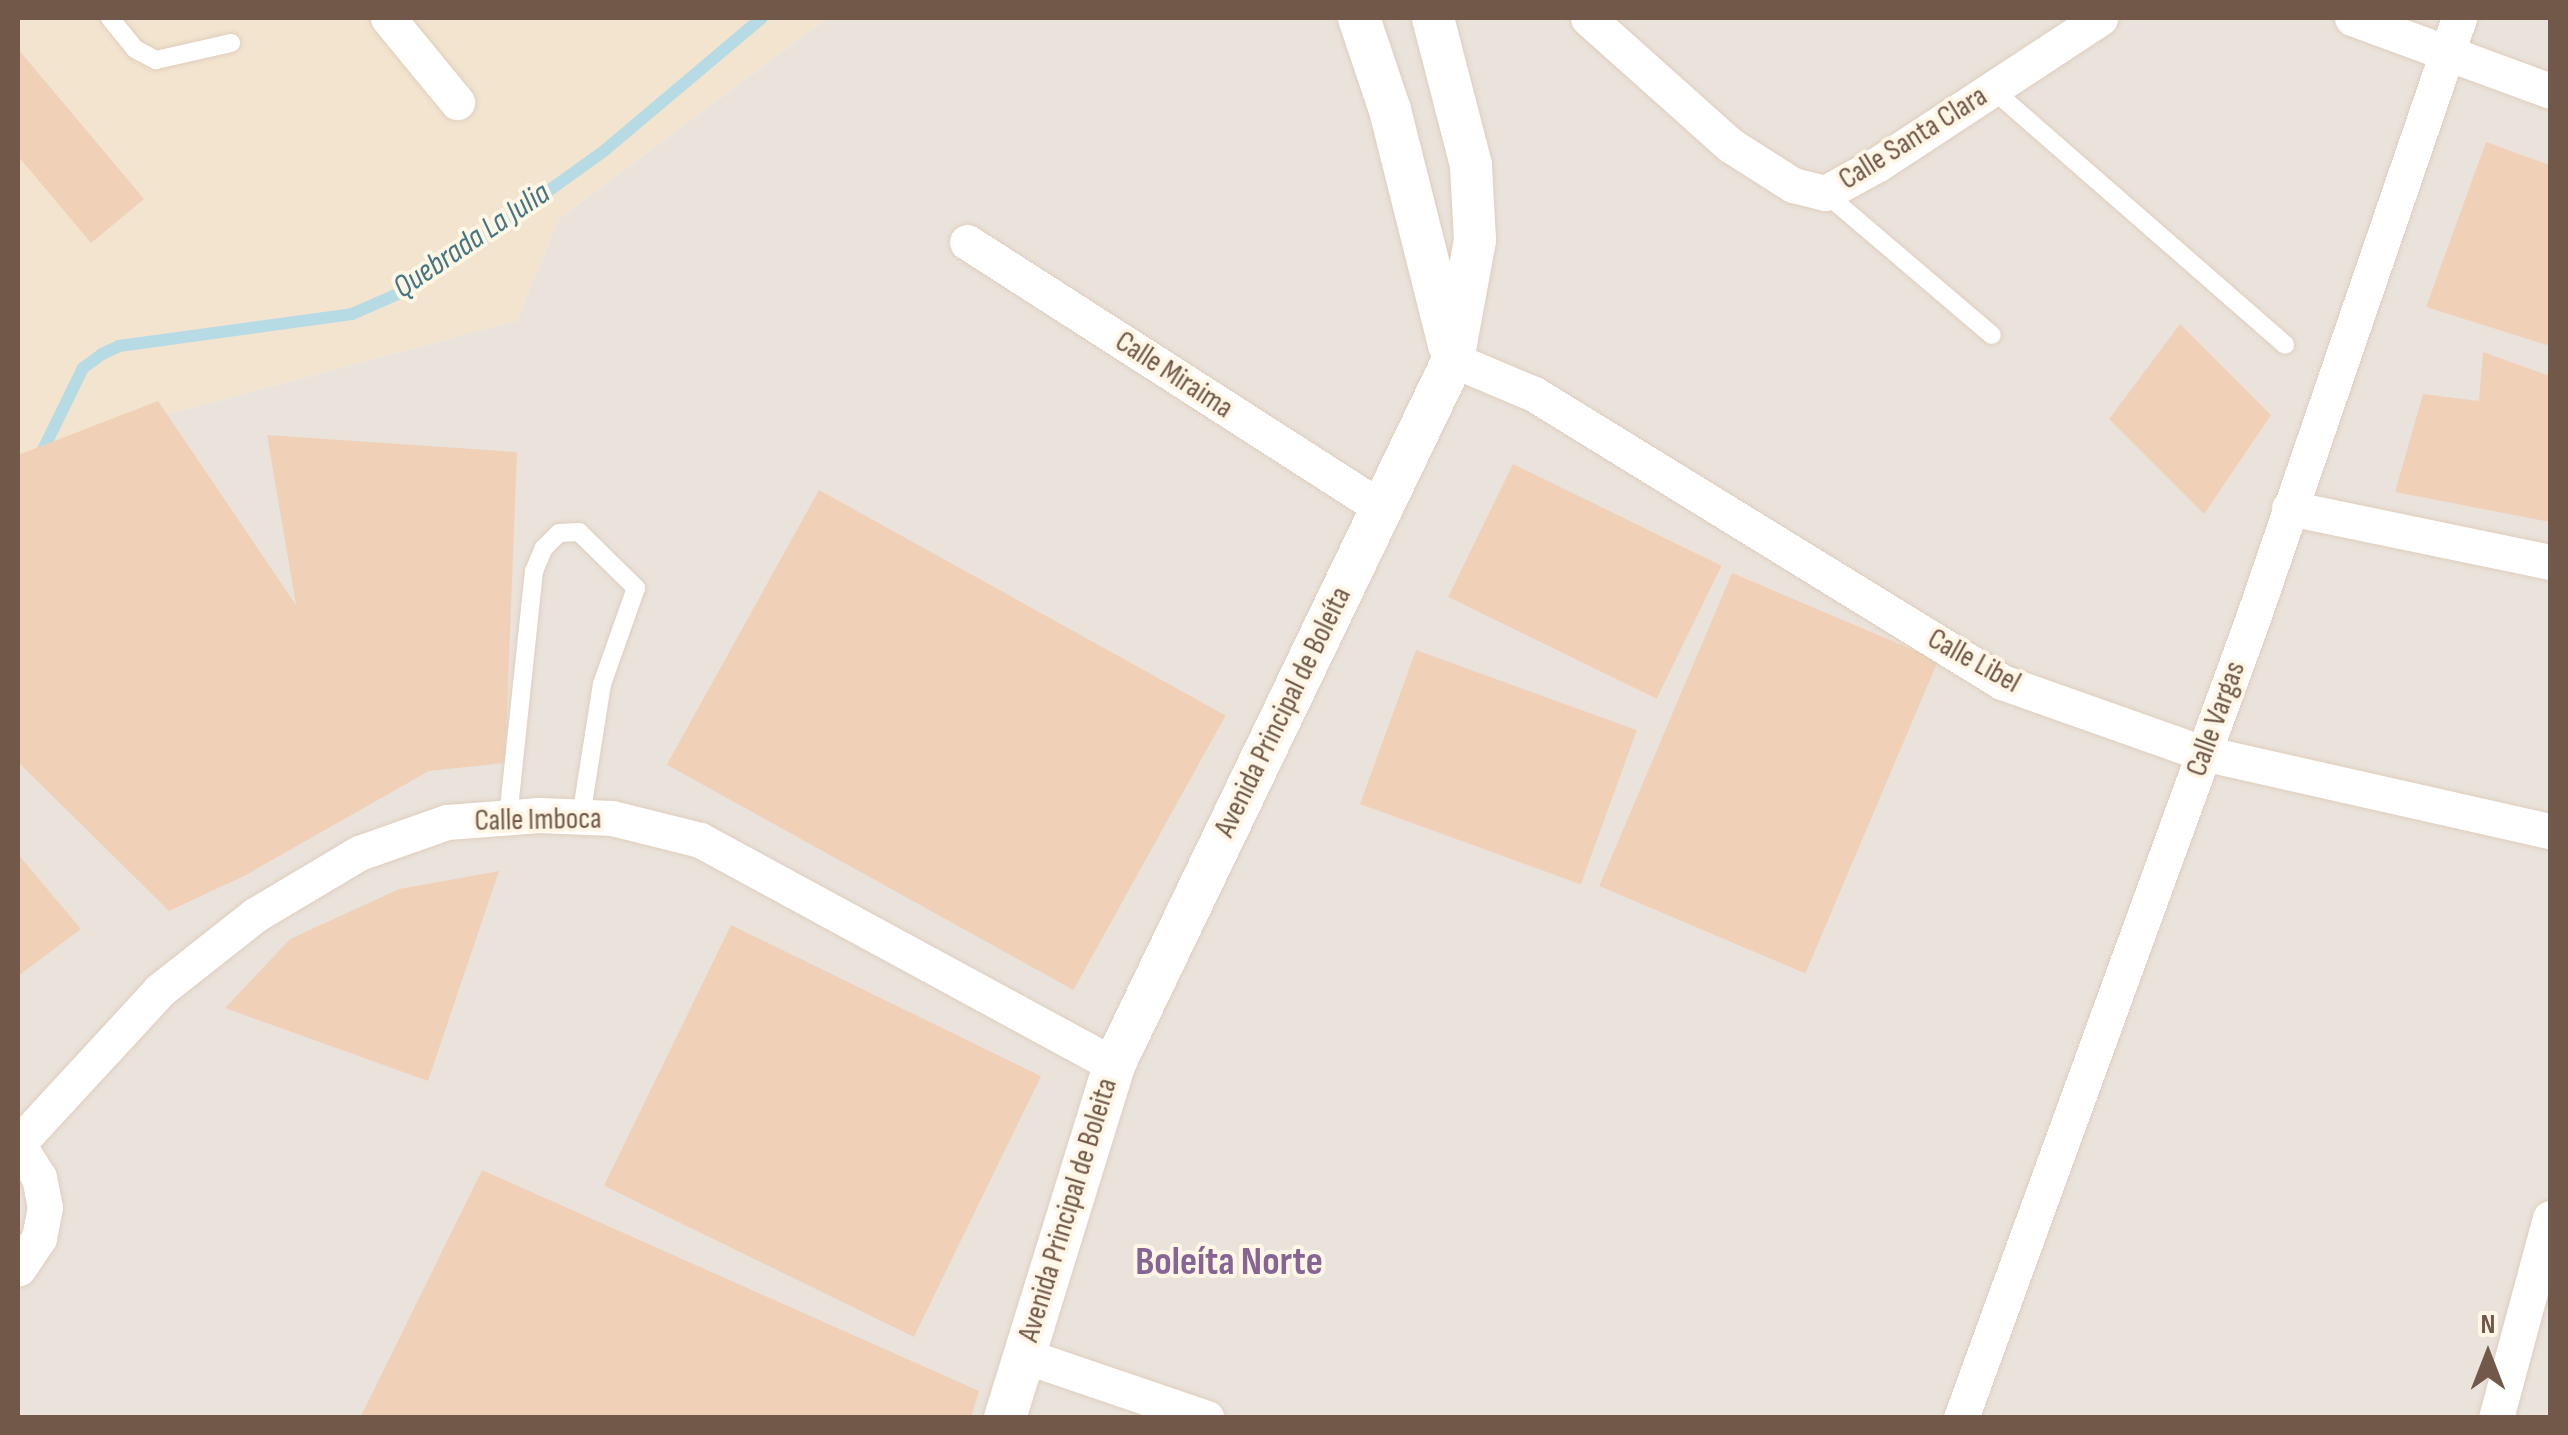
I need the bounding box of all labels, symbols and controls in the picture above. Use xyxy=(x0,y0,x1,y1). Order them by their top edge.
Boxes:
street label: Calle Santa Clara xyxy=(1832,78,1994,198)
water label: Quebrada La Julia xyxy=(386,175,558,307)
street label: Calle Miraima xyxy=(1108,324,1240,426)
street label: Avenida Principal de Boleíta xyxy=(1207,581,1359,843)
street label: Calle Libel xyxy=(1921,621,2027,701)
street label: Calle Vargas xyxy=(2179,657,2253,781)
street label: Calle Imboca xyxy=(474,801,602,839)
street label: Avenida Principal de Boleita xyxy=(1011,1074,1125,1346)
district label: Boleíta Norte xyxy=(1135,1238,1323,1286)
north arrow xyxy=(2438,1305,2538,1405)
text: N xyxy=(2481,1308,2495,1341)

